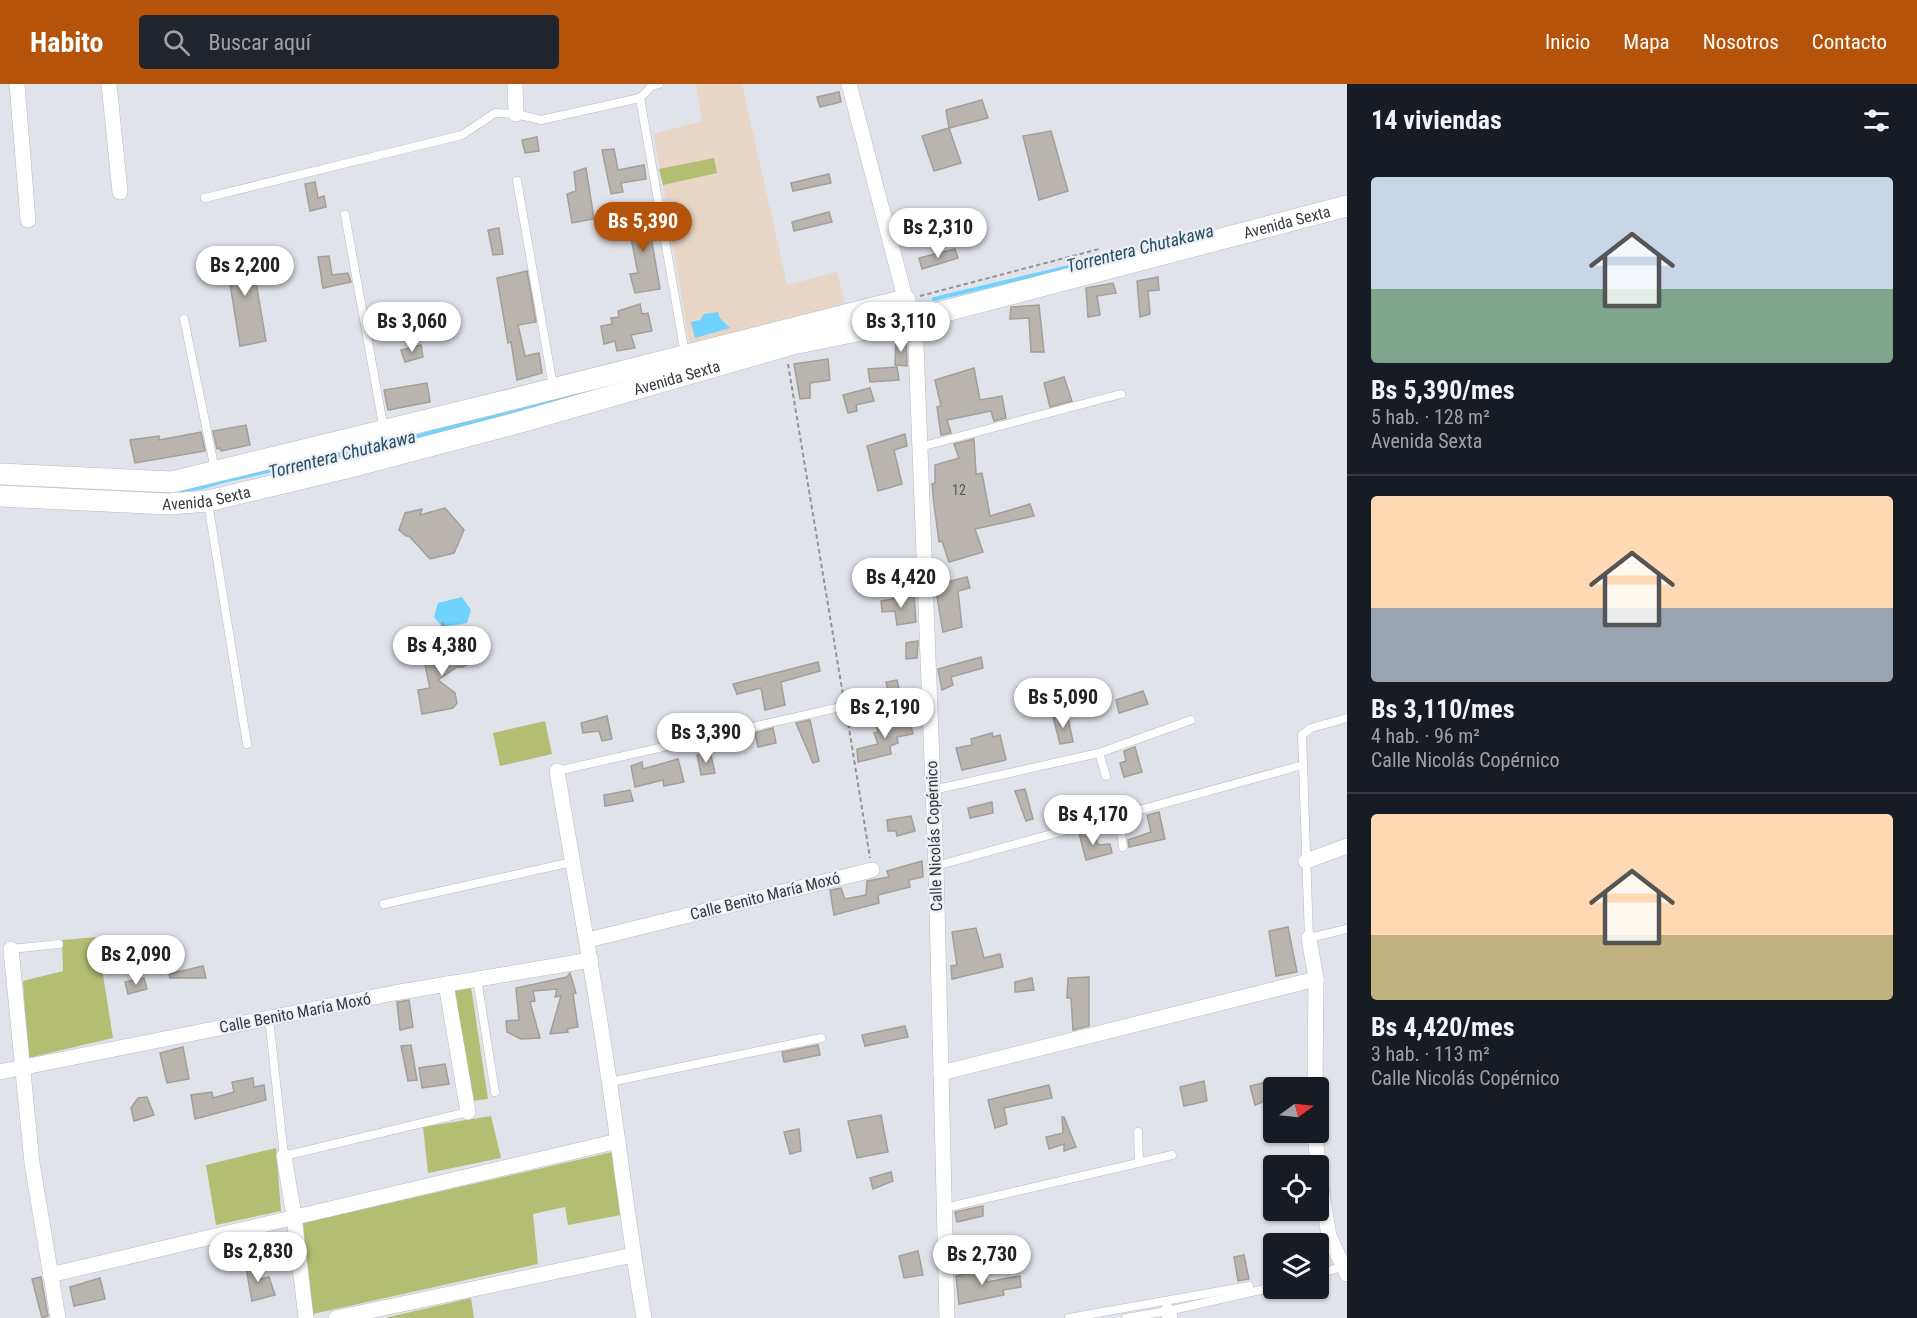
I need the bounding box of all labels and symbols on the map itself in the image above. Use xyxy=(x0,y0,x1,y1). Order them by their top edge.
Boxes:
street label: Avenida Sexta xyxy=(1241,201,1332,242)
pin: Bs 5,390 xyxy=(581,202,705,253)
pin: Bs 2,310 xyxy=(876,208,1000,259)
water label: Torrentera Chutakawa xyxy=(1064,220,1216,276)
pin: Bs 2,200 xyxy=(183,246,307,297)
pin: Bs 3,060 xyxy=(350,302,474,353)
pin: Bs 3,110 xyxy=(839,302,963,353)
street label: Avenida Sexta xyxy=(631,356,722,399)
water label: Torrentera Chutakawa xyxy=(266,426,418,482)
street label: Avenida Sexta xyxy=(162,482,252,514)
house number: 12 xyxy=(952,482,966,498)
pin: Bs 4,420 xyxy=(839,558,963,609)
pin: Bs 4,380 xyxy=(380,626,504,677)
pin: Bs 5,090 xyxy=(1001,678,1125,729)
pin: Bs 2,190 xyxy=(823,688,947,739)
pin: Bs 3,390 xyxy=(644,713,768,764)
street label: Calle Nicolás Copérnico xyxy=(922,760,946,912)
pin: Bs 4,170 xyxy=(1031,795,1155,846)
street label: Calle Benito María Moxó xyxy=(688,868,842,924)
pin: Bs 2,090 xyxy=(74,935,198,986)
street label: Calle Benito María Moxó xyxy=(218,989,372,1037)
north arrow xyxy=(1263,1077,1329,1143)
pin: Bs 2,830 xyxy=(196,1232,320,1283)
pin: Bs 2,730 xyxy=(920,1235,1044,1286)

